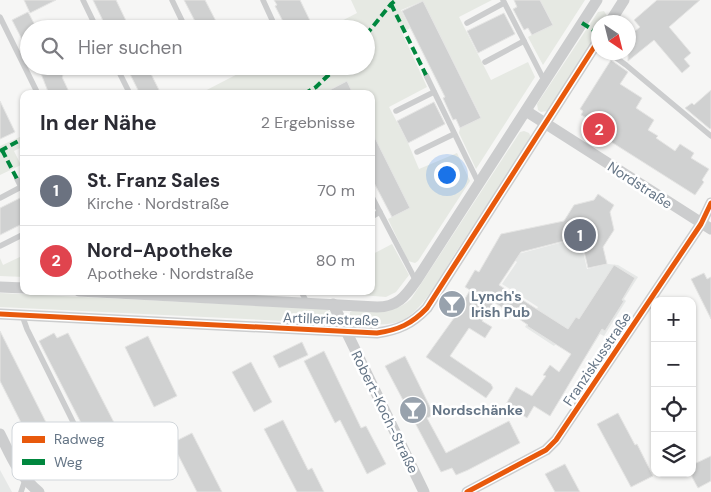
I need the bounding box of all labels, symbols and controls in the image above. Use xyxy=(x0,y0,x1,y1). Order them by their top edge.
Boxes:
north arrow xyxy=(591,15,636,60)
search box xyxy=(20,20,375,75)
icon: search xyxy=(38,34,66,62)
text: Hier suchen xyxy=(78,35,182,60)
text: In der Nähe xyxy=(40,109,157,137)
pin: 2 xyxy=(583,110,615,148)
text: 2 Ergebnisse xyxy=(261,112,355,133)
street label: Nordstraße xyxy=(604,157,676,213)
your location xyxy=(434,162,460,188)
text: St. Franz Sales xyxy=(87,168,220,193)
text: 1 xyxy=(53,180,59,201)
text: 70 m xyxy=(317,180,355,201)
text: Kirche · Nordstraße xyxy=(87,193,229,214)
pin: 1 xyxy=(564,216,596,254)
text: Nord-Apotheke xyxy=(87,238,233,263)
text: 2 xyxy=(51,250,61,271)
text: 80 m xyxy=(316,250,355,271)
text: Apotheke · Nordstraße xyxy=(87,263,254,284)
place label: Lynch's Irish Pub xyxy=(471,287,530,321)
bar icon: Lynch's Irish Pub xyxy=(437,289,467,319)
map controls xyxy=(651,297,696,477)
button: + xyxy=(651,297,696,342)
street label: Artilleriestraße xyxy=(283,308,379,330)
street label: Franziskusstraße xyxy=(559,309,635,409)
button: − xyxy=(651,342,696,387)
street label: Robert-Koch-Straße xyxy=(347,348,423,476)
button: locate xyxy=(651,387,696,432)
bar icon: Nordschänke xyxy=(398,395,428,425)
place label: Nordschänke xyxy=(432,401,523,419)
legend xyxy=(12,422,178,480)
text: Radweg xyxy=(54,430,105,448)
button: layers xyxy=(651,432,696,477)
text: Weg xyxy=(54,453,83,471)

